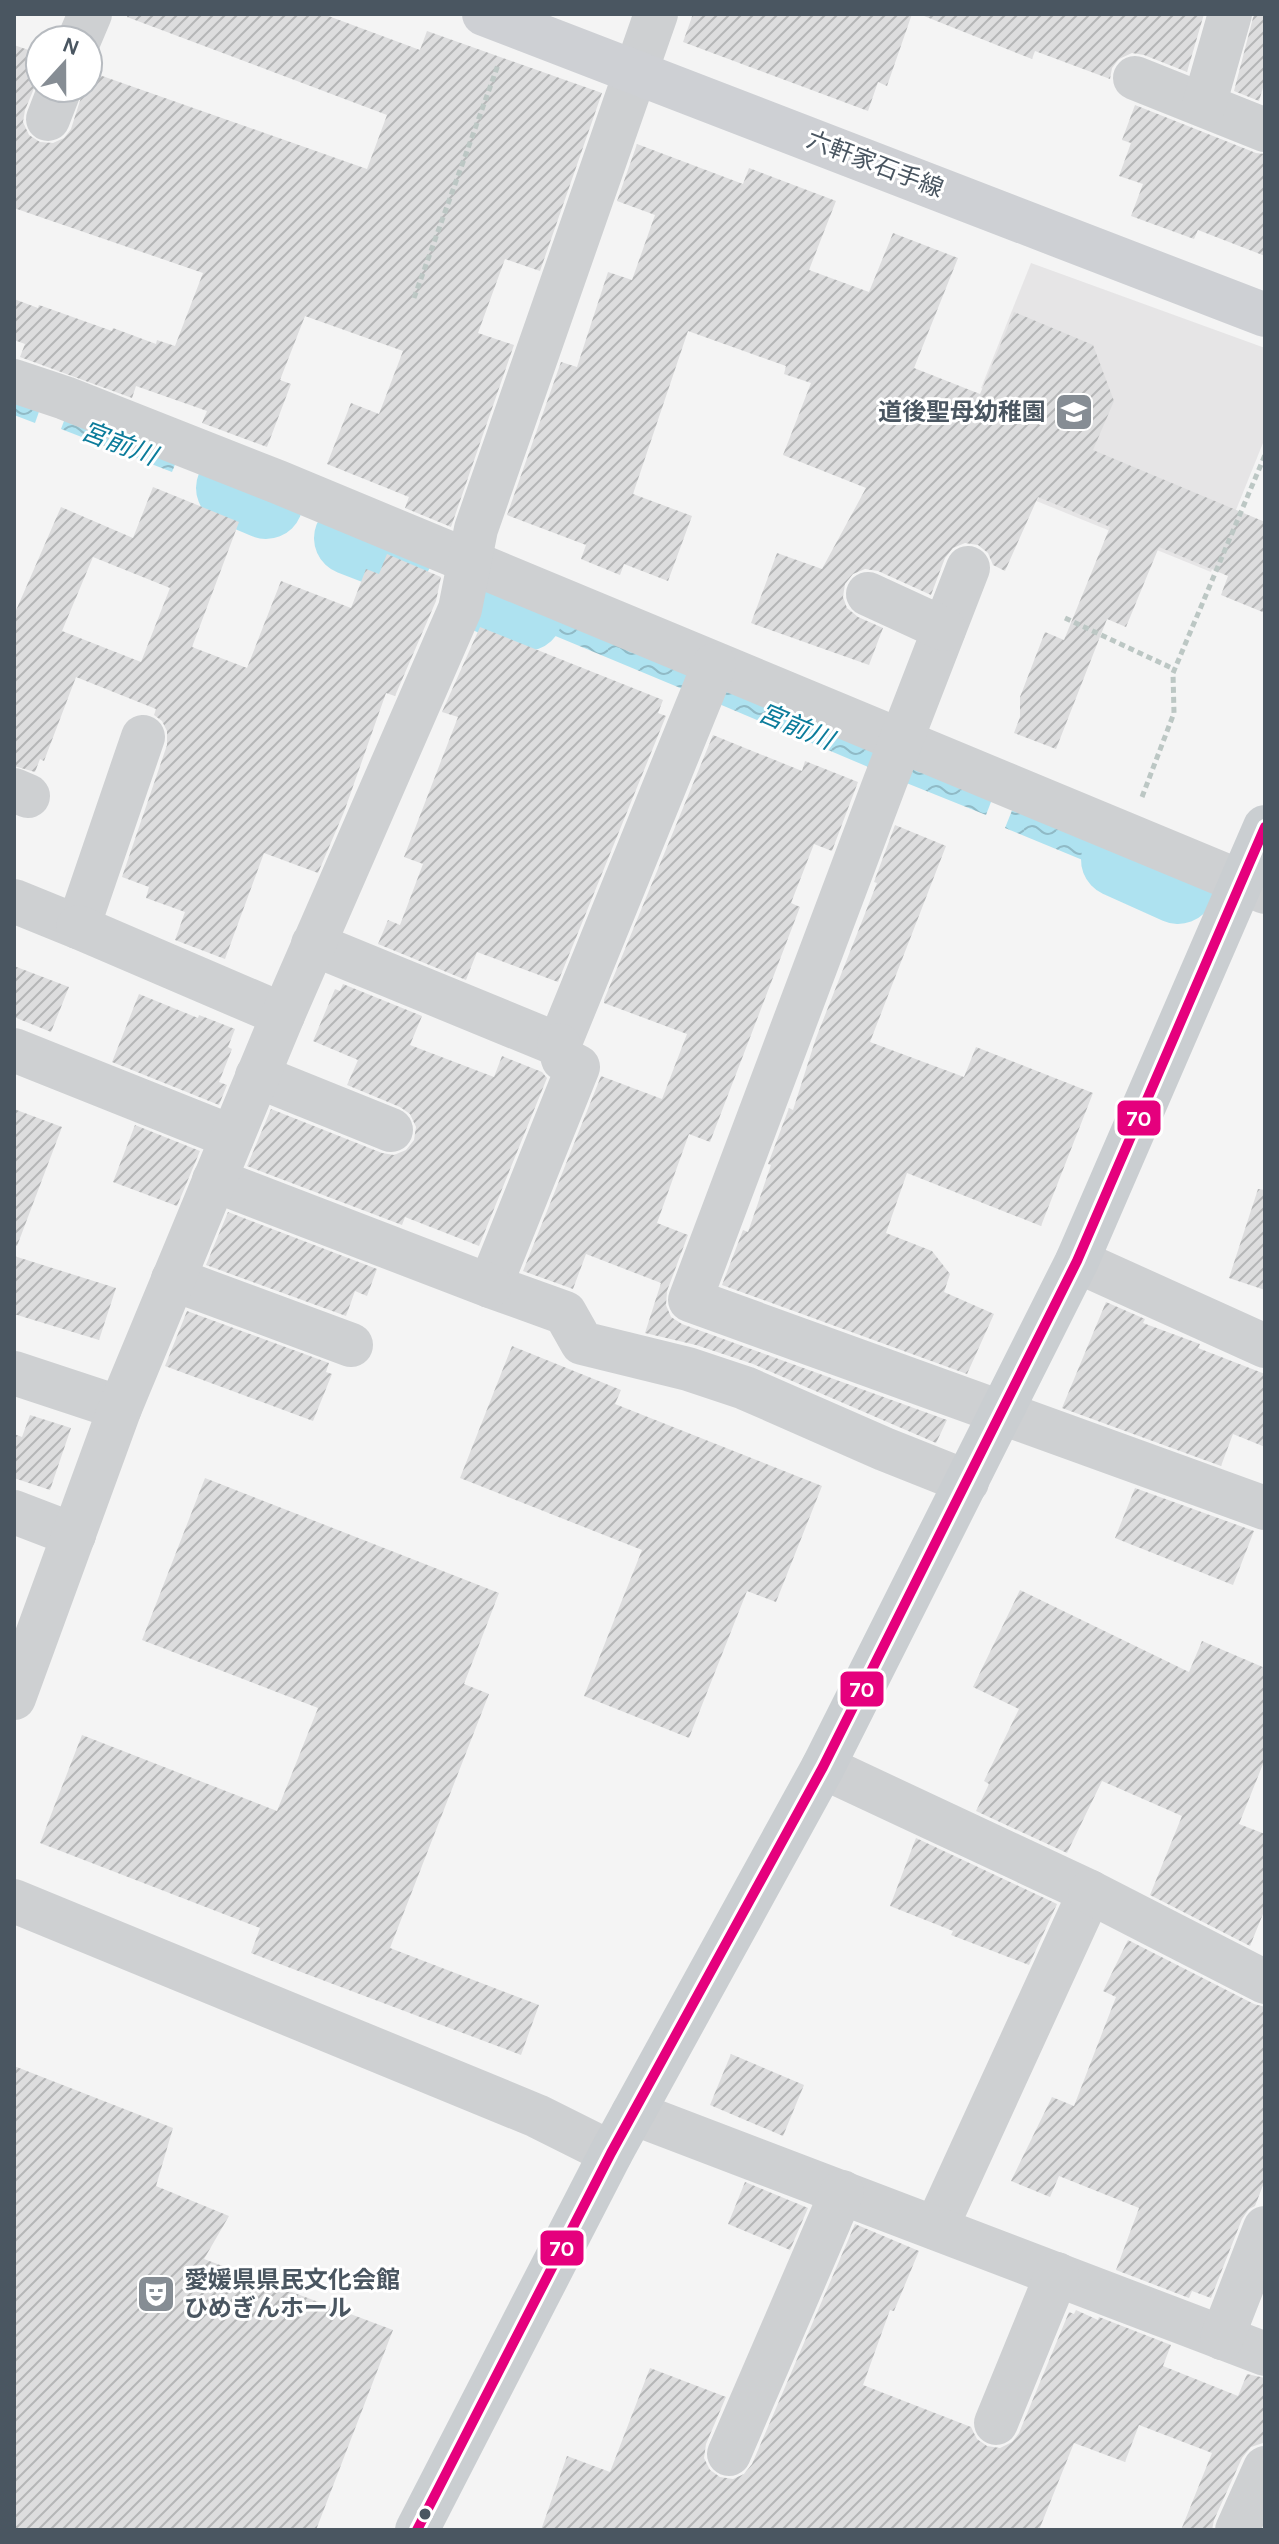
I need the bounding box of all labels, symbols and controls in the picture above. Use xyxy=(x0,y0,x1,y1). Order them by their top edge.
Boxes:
north arrow xyxy=(24,24,104,104)
text: N xyxy=(59,31,83,61)
street label: 六軒家石手線 xyxy=(803,125,947,203)
school or university icon: 道後聖母幼稚園 xyxy=(1053,391,1095,433)
place label: 道後聖母幼稚園 xyxy=(878,398,1046,426)
water label: 宮前川 xyxy=(77,415,164,473)
water label: 宮前川 xyxy=(754,697,841,757)
line badge: 70 xyxy=(1116,1099,1162,1137)
text: 70 xyxy=(1127,1106,1151,1132)
line badge: 70 xyxy=(839,1670,885,1708)
text: 70 xyxy=(850,1677,874,1703)
line badge: 70 xyxy=(539,2229,585,2267)
text: 70 xyxy=(550,2236,574,2262)
place label: 愛媛県県民文化会館 ひめぎんホール xyxy=(184,2266,400,2322)
theatre icon: 愛媛県県民文化会館 ひめぎんホール xyxy=(135,2273,177,2315)
unlabelled marker xyxy=(417,2506,433,2522)

